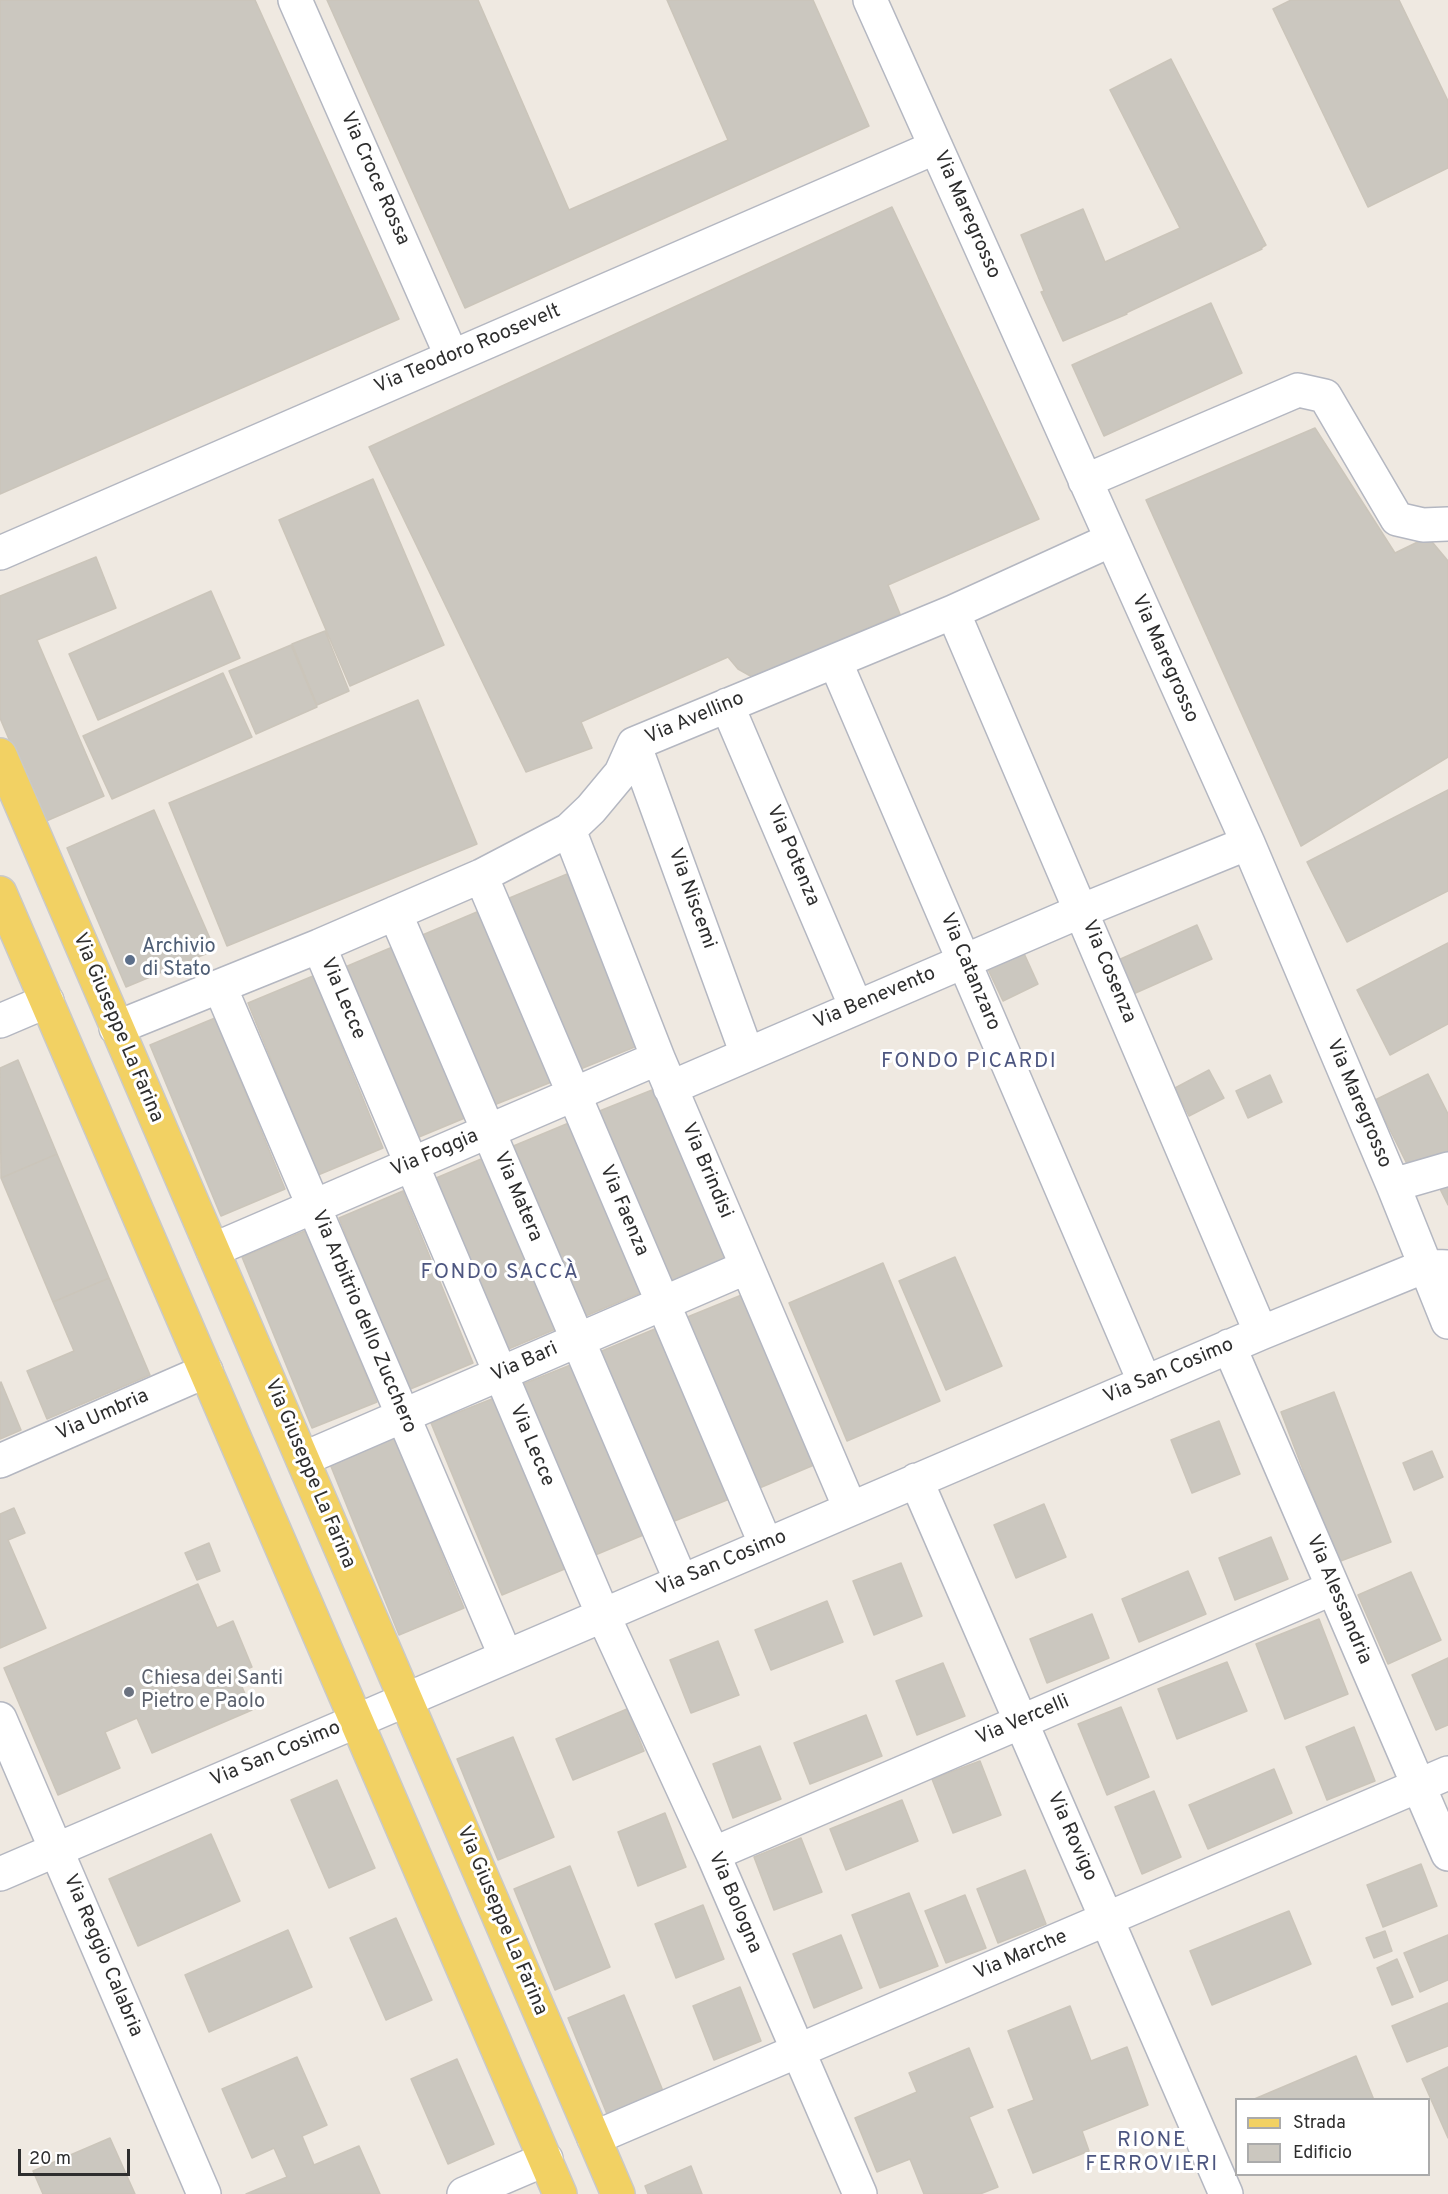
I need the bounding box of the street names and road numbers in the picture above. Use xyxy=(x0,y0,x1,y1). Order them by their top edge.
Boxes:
street label: Via Croce Rossa xyxy=(334,109,414,249)
street label: Via Maregrosso xyxy=(927,147,1005,283)
street label: Via Teodoro Roosevelt xyxy=(371,300,565,400)
street label: Via Maregrosso xyxy=(1125,591,1203,727)
street label: Via Avellino xyxy=(642,687,748,751)
street label: Via Potenza xyxy=(760,802,824,910)
street label: Via Niscemi xyxy=(662,846,720,952)
street label: Via Catanzaro xyxy=(933,910,1005,1034)
street label: Via Cosenza xyxy=(1076,917,1140,1027)
street label: Via Giuseppe La Farina xyxy=(66,930,168,1126)
street label: Via Lecce xyxy=(314,954,370,1044)
street label: Via Benevento xyxy=(810,963,940,1035)
street label: Via Maregrosso xyxy=(1320,1036,1396,1172)
street label: Via Brindisi xyxy=(675,1120,737,1222)
street label: Via Foggia xyxy=(388,1125,482,1183)
street label: Via Matera xyxy=(487,1148,547,1246)
street label: Via Faenza xyxy=(593,1162,653,1260)
street label: Via Arbitrio dello Zucchero xyxy=(305,1207,421,1437)
street label: Via San Cosimo xyxy=(1100,1334,1238,1410)
street label: Via Bari xyxy=(488,1338,562,1388)
street label: Via Giuseppe La Farina xyxy=(258,1376,360,1572)
street label: Via Umbria xyxy=(53,1385,153,1447)
street label: Via Lecce xyxy=(503,1401,559,1491)
street label: Via San Cosimo xyxy=(653,1526,791,1602)
street label: Via Alessandria xyxy=(1300,1532,1376,1668)
street label: Via Vercelli xyxy=(973,1691,1073,1751)
street label: Via San Cosimo xyxy=(207,1717,345,1793)
street label: Via Rovigo xyxy=(1041,1789,1101,1885)
street label: Via Giuseppe La Farina xyxy=(450,1823,552,2019)
street label: Via Bologna xyxy=(702,1849,766,1957)
street label: Via Reggio Calabria xyxy=(57,1871,147,2041)
street label: Via Marche xyxy=(971,1926,1071,1986)

